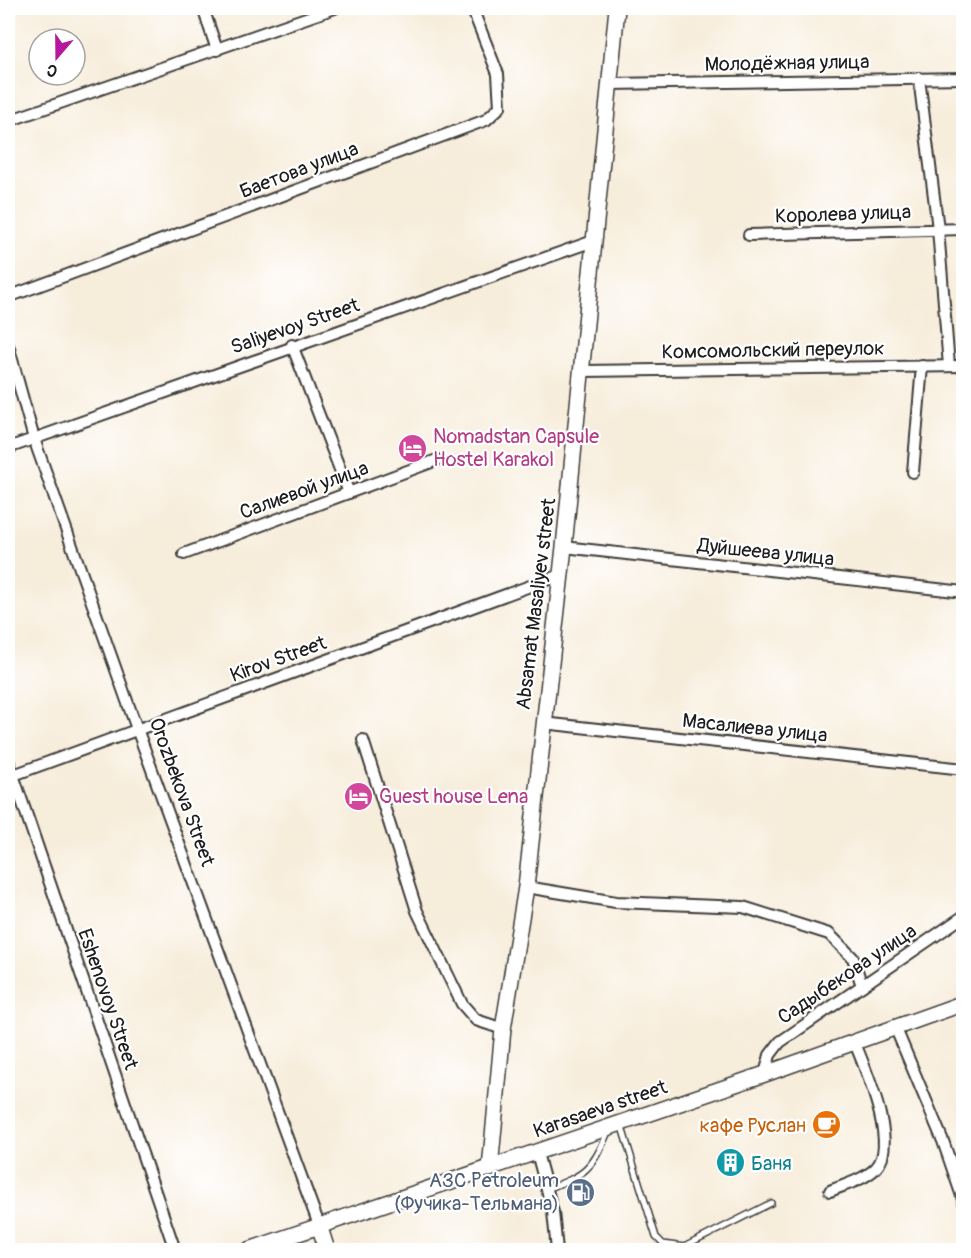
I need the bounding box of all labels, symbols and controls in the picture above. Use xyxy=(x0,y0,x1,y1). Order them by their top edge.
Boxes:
north arrow xyxy=(27,27,87,87)
street label: Молодёжная улица xyxy=(704,49,870,77)
text: С xyxy=(44,59,60,81)
street label: Баетова улица xyxy=(236,136,362,204)
street label: Королева улица xyxy=(775,199,911,229)
street label: Saliyevoy Street xyxy=(227,292,363,360)
street label: Комсомольский переулок xyxy=(661,336,885,364)
place label: Nomadstan Capsule Hostel Karakol xyxy=(433,424,599,472)
hotel icon: Nomadstan Capsule Hostel Karakol xyxy=(396,432,428,464)
street label: Салиевой улица xyxy=(236,455,372,525)
street label: Absamat Masaliyev street xyxy=(511,496,562,711)
street label: Дуйшеева улица xyxy=(695,532,836,572)
street label: Kirov Street xyxy=(226,630,330,688)
street label: Масалиева улица xyxy=(681,708,829,748)
street label: Orozbekova Street xyxy=(144,714,221,871)
hotel icon: Guest house Lena xyxy=(342,780,374,812)
place label: Guest house Lena xyxy=(379,784,528,809)
street label: Садыбекова улица xyxy=(773,918,921,1030)
street label: Eshenovoy Street xyxy=(72,925,144,1074)
street label: Karasaeva street xyxy=(530,1074,671,1144)
cafe icon: кафе Руслан xyxy=(811,1109,843,1141)
place label: кафе Руслан xyxy=(700,1113,806,1138)
building icon: Баня xyxy=(714,1147,746,1179)
place label: Баня xyxy=(751,1151,792,1176)
place label: АЗС Petroleum (Фучика-Тельмана) xyxy=(394,1168,559,1216)
fuel station icon: АЗС Petroleum (Фучика-Тельмана) xyxy=(564,1176,596,1208)

